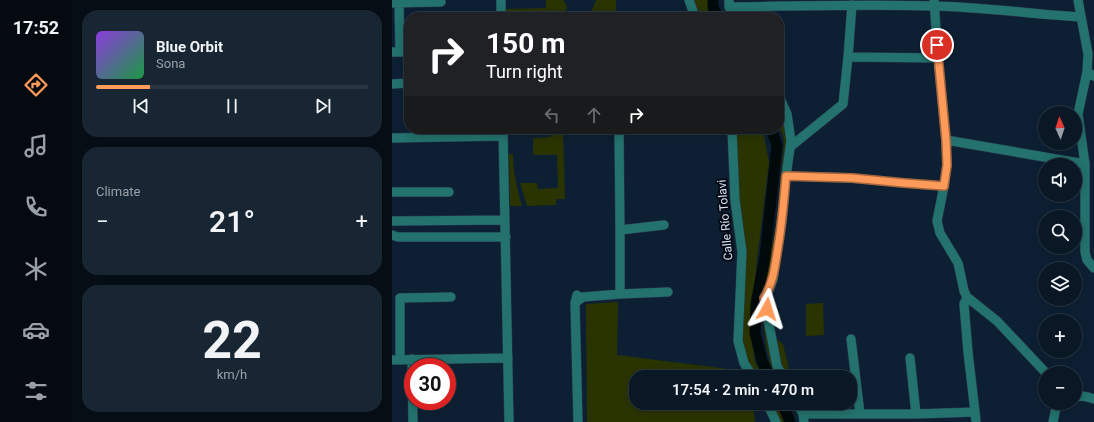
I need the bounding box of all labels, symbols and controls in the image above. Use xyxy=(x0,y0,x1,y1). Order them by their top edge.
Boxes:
text: 17:52 xyxy=(13,17,59,38)
text: 150 m xyxy=(486,27,565,60)
icon: right xyxy=(420,28,472,80)
pin xyxy=(920,28,954,62)
icon: arrive xyxy=(926,34,948,56)
text: Blue Orbit xyxy=(156,38,223,56)
text: Sona xyxy=(156,56,185,71)
text: Turn right xyxy=(486,61,563,82)
icon: directions xyxy=(22,71,50,99)
icon: previous xyxy=(130,95,152,117)
icon: pause xyxy=(221,95,243,117)
icon: next xyxy=(312,95,334,117)
icon: left xyxy=(541,104,563,126)
icon: ahead xyxy=(583,104,605,126)
icon: right xyxy=(625,104,647,126)
north arrow xyxy=(1038,106,1082,150)
map controls xyxy=(1038,106,1082,410)
icon: music xyxy=(22,132,50,160)
button: sound xyxy=(1038,158,1082,202)
street label: Calle Río Tolavi xyxy=(714,179,736,261)
text: Climate xyxy=(96,184,140,199)
icon: phone xyxy=(22,193,50,221)
text: 21° xyxy=(209,204,255,239)
text: − xyxy=(96,209,109,234)
text: + xyxy=(356,209,368,234)
button: search xyxy=(1038,210,1082,254)
icon: climate xyxy=(22,255,50,283)
button: layers xyxy=(1038,262,1082,306)
position arrow xyxy=(746,288,788,330)
text: 22 xyxy=(202,310,262,371)
button: + xyxy=(1038,314,1082,358)
icon: car xyxy=(22,316,50,344)
speed limit sign: 30 xyxy=(404,358,456,410)
button: − xyxy=(1038,366,1082,410)
text: km/h xyxy=(217,367,247,382)
icon: filters xyxy=(22,377,50,405)
text: 17:54 · 2 min · 470 m xyxy=(672,381,814,399)

